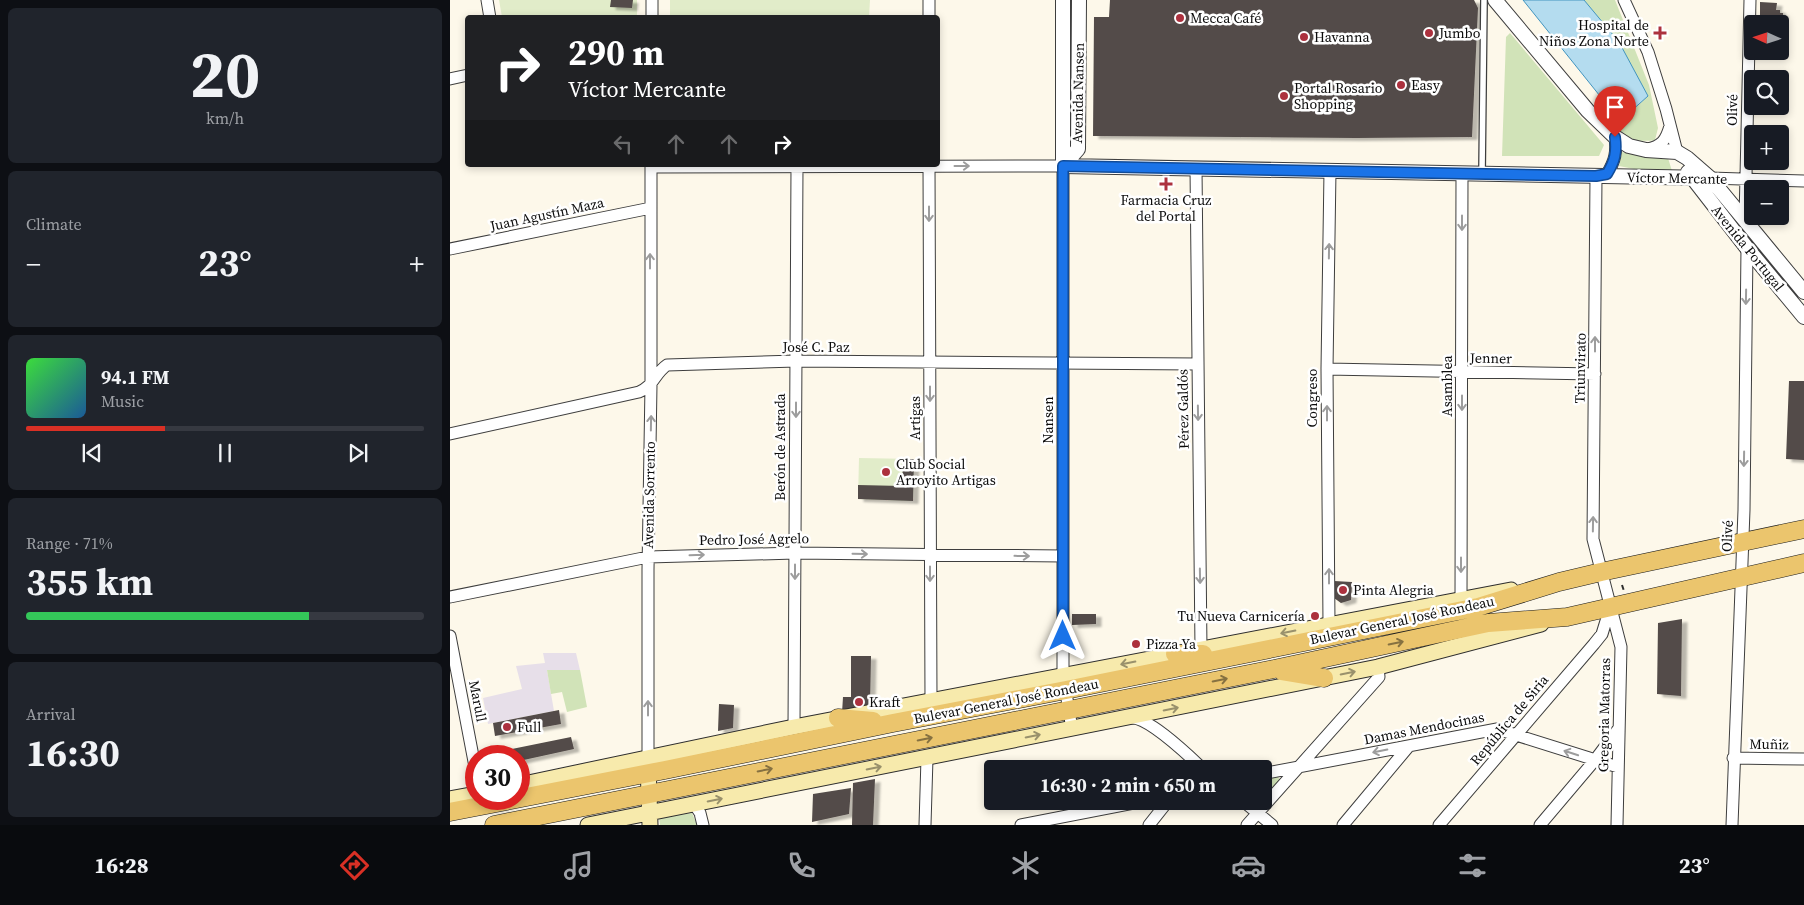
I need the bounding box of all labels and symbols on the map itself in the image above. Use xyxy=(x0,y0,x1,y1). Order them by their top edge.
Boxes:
place label: Mecca Café xyxy=(1190,8,1261,28)
marker: Mecca Café xyxy=(1174,12,1186,24)
place label: Hospital de Niños Zona Norte xyxy=(1539,15,1649,51)
north arrow xyxy=(1744,15,1789,60)
place label: Jumbo xyxy=(1438,23,1481,43)
marker: Hospital de Niños Zona Norte xyxy=(1653,26,1667,40)
place label: Havanna xyxy=(1314,27,1370,47)
marker: Jumbo xyxy=(1423,27,1435,39)
marker: Havanna xyxy=(1298,31,1310,43)
street label: Avenida Nansen xyxy=(1067,42,1089,143)
place label: Easy xyxy=(1411,75,1441,95)
place label: Portal Rosario Shopping xyxy=(1294,78,1383,114)
marker: Easy xyxy=(1395,79,1407,91)
pin xyxy=(1594,86,1636,137)
marker: Portal Rosario Shopping xyxy=(1278,90,1290,102)
street label: Olivé xyxy=(1722,94,1742,126)
one-way arrow xyxy=(954,161,970,171)
street label: Víctor Mercante xyxy=(1626,167,1728,189)
marker: Farmacia Cruz del Portal xyxy=(1160,178,1172,190)
place label: Farmacia Cruz del Portal xyxy=(1121,190,1212,226)
street label: Juan Agustín Maza xyxy=(487,192,607,236)
street label: Avenida Portugal xyxy=(1707,201,1789,295)
one-way arrow xyxy=(924,205,934,221)
one-way arrow xyxy=(1457,214,1467,230)
one-way arrow xyxy=(1324,243,1334,259)
one-way arrow xyxy=(645,253,655,270)
one-way arrow xyxy=(1742,289,1751,305)
street label: Triunvirato xyxy=(1569,332,1591,404)
one-way arrow xyxy=(1590,336,1600,352)
street label: José C. Paz xyxy=(781,337,850,357)
street label: Jenner xyxy=(1469,348,1512,368)
street label: Asamblea xyxy=(1437,354,1457,417)
street label: Congreso xyxy=(1302,368,1322,427)
street label: Pérez Galdós xyxy=(1172,369,1194,449)
one-way arrow xyxy=(925,385,935,401)
street label: Berón de Astrada xyxy=(770,393,790,501)
one-way arrow xyxy=(1457,394,1467,410)
street label: Artigas xyxy=(905,396,925,440)
street label: Nansen xyxy=(1038,396,1058,444)
one-way arrow xyxy=(791,402,801,418)
one-way arrow xyxy=(1194,405,1203,421)
one-way arrow xyxy=(1322,405,1332,422)
one-way arrow xyxy=(646,416,655,432)
street label: Avenida Sorrento xyxy=(638,441,660,549)
one-way arrow xyxy=(1739,451,1749,467)
place label: Club Social Arroyito Artigas xyxy=(896,454,996,490)
marker: Club Social Arroyito Artigas xyxy=(880,466,892,478)
one-way arrow xyxy=(1588,516,1598,532)
street label: Olivé xyxy=(1716,520,1738,552)
street label: Pedro José Agrelo xyxy=(699,528,810,550)
one-way arrow xyxy=(851,549,867,559)
one-way arrow xyxy=(689,551,705,560)
one-way arrow xyxy=(1014,551,1030,561)
one-way arrow xyxy=(1456,556,1466,573)
one-way arrow xyxy=(790,564,799,580)
one-way arrow xyxy=(925,565,935,581)
one-way arrow xyxy=(1195,567,1205,583)
one-way arrow xyxy=(1324,568,1334,584)
place label: Pinta Alegria xyxy=(1353,580,1435,600)
marker: Pinta Alegria xyxy=(1337,584,1349,596)
street label: Bulevar General José Rondeau xyxy=(1308,591,1496,649)
place label: Tu Nueva Carnicería xyxy=(1178,606,1306,626)
position arrow xyxy=(1036,609,1088,661)
marker: Tu Nueva Carnicería xyxy=(1309,610,1321,622)
one-way arrow xyxy=(1280,628,1296,638)
place label: Pizza Ya xyxy=(1146,634,1197,654)
marker: Pizza Ya xyxy=(1130,638,1142,650)
one-way arrow xyxy=(1388,638,1404,647)
street label: Gregoria Matorras xyxy=(1593,658,1615,772)
one-way arrow xyxy=(1120,659,1136,668)
one-way arrow xyxy=(1340,668,1356,678)
street label: República de Siria xyxy=(1465,670,1553,770)
street label: Bulevar General José Rondeau xyxy=(912,673,1100,729)
one-way arrow xyxy=(1211,675,1227,684)
street label: Marull xyxy=(464,679,492,723)
place label: Kraft xyxy=(869,692,900,712)
marker: Kraft xyxy=(853,696,865,708)
one-way arrow xyxy=(643,701,653,717)
one-way arrow xyxy=(1163,703,1179,713)
street label: Damas Mendocinas xyxy=(1362,707,1486,749)
place label: Full xyxy=(517,717,541,737)
marker: Full xyxy=(501,721,513,733)
one-way arrow xyxy=(1025,731,1041,741)
one-way arrow xyxy=(916,734,932,743)
street label: Muñiz xyxy=(1749,734,1790,754)
speed limit sign: 30 xyxy=(465,745,530,810)
one-way arrow xyxy=(1372,747,1388,757)
one-way arrow xyxy=(1564,748,1580,757)
one-way arrow xyxy=(866,763,882,772)
one-way arrow xyxy=(757,765,773,775)
one-way arrow xyxy=(706,795,722,804)

